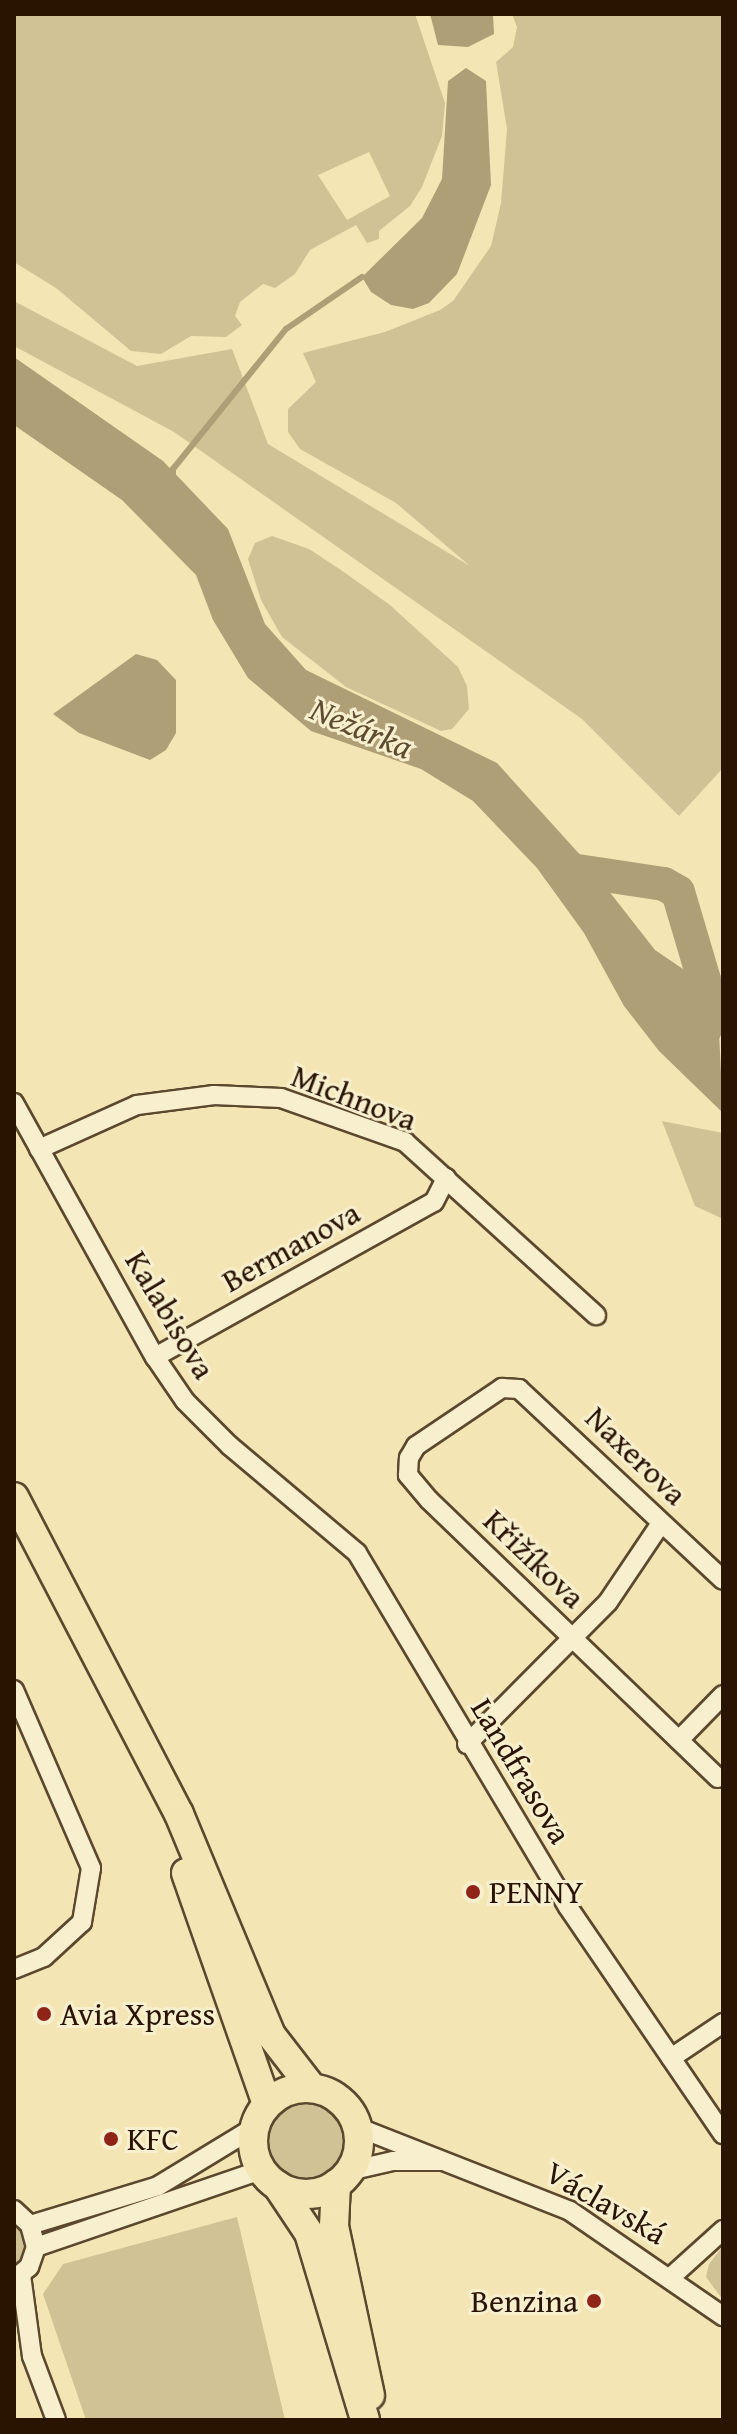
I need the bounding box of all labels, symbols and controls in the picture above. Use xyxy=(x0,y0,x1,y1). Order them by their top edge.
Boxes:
water label: Nežárka xyxy=(305,687,419,767)
street label: Michnova xyxy=(286,1057,422,1139)
street label: Bermanova xyxy=(215,1193,367,1301)
street label: Kalabisova xyxy=(117,1244,223,1386)
street label: Naxerova xyxy=(577,1399,695,1513)
street label: Křižíkova xyxy=(475,1501,593,1617)
street label: Landfrasova xyxy=(463,1691,579,1851)
place label: PENNY xyxy=(489,1873,583,1911)
marker: PENNY xyxy=(464,1883,482,1901)
place label: Avia Xpress xyxy=(60,1995,215,2033)
marker: Avia Xpress xyxy=(35,2005,53,2023)
place label: KFC xyxy=(127,2120,179,2158)
marker: KFC xyxy=(102,2130,120,2148)
street label: Václavská xyxy=(539,2153,673,2253)
place label: Benzina xyxy=(471,2282,578,2320)
marker: Benzina xyxy=(585,2292,603,2310)

